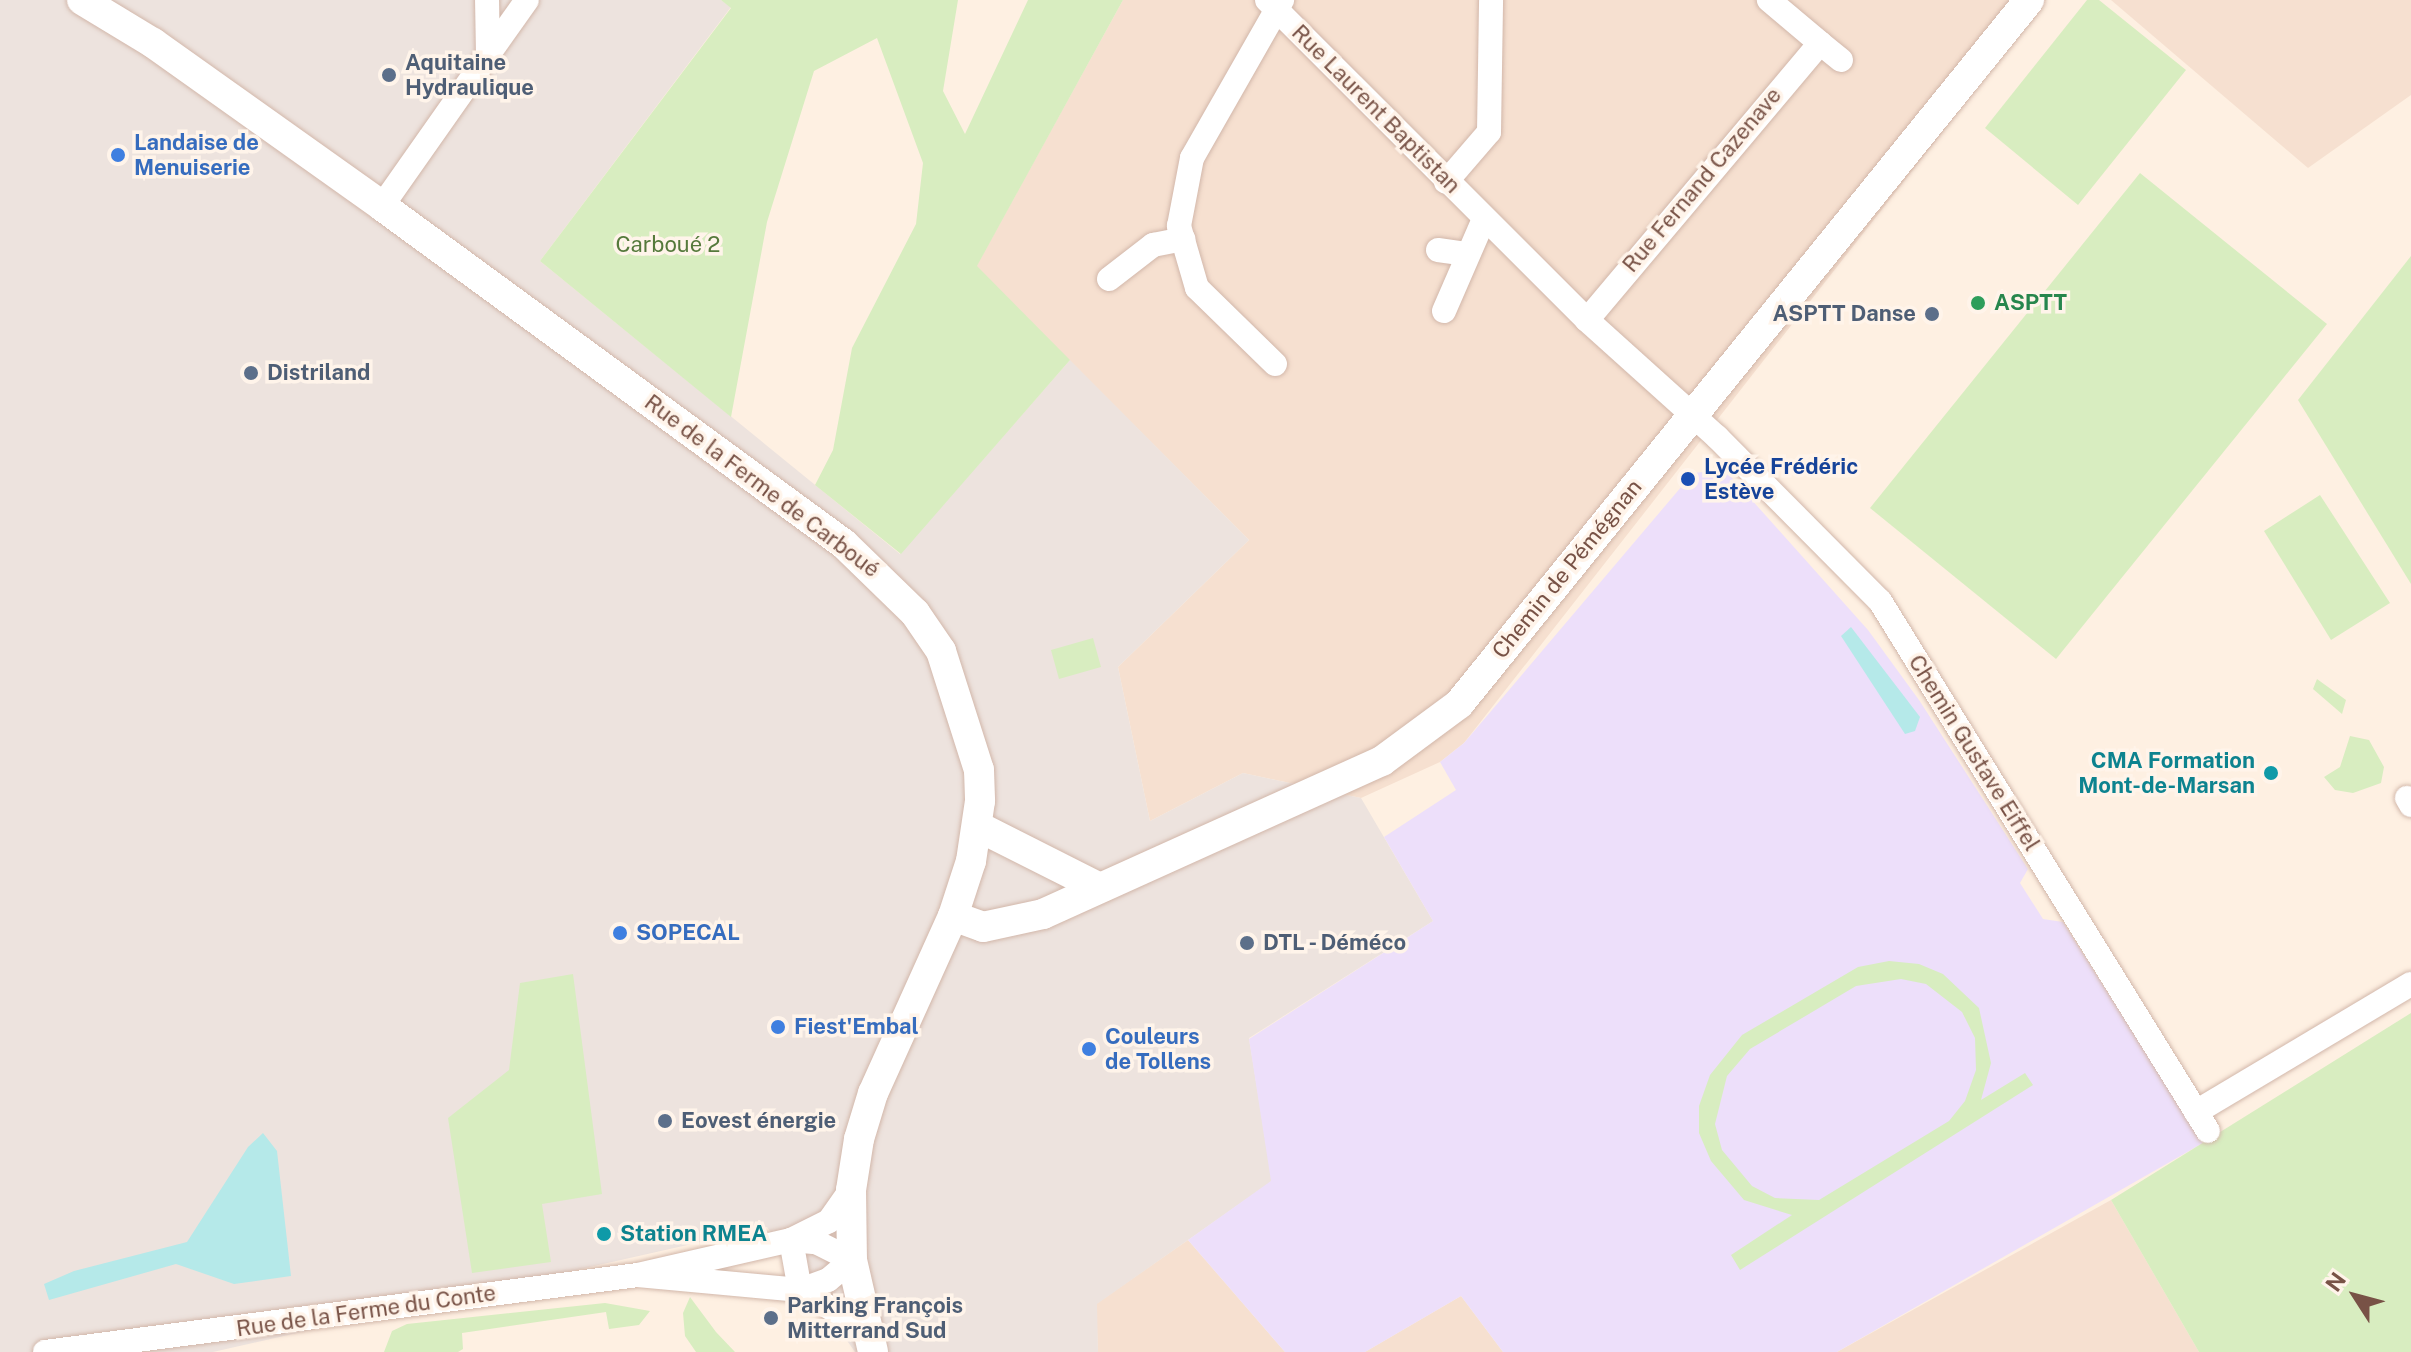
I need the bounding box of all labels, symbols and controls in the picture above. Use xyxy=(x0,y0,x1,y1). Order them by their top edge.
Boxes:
street label: Rue Laurent Baptistan xyxy=(1286,19,1466,199)
place label: Aquitaine Hydraulique xyxy=(405,49,534,100)
marker: Aquitaine Hydraulique xyxy=(380,66,398,84)
street label: Rue Fernand Cazenave xyxy=(1617,82,1787,278)
place label: Landaise de Menuiserie xyxy=(134,129,259,180)
marker: Landaise de Menuiserie xyxy=(109,146,127,164)
park label: Carboué 2 xyxy=(616,232,720,258)
place label: ASPTT xyxy=(1994,290,2067,316)
marker: ASPTT xyxy=(1969,294,1987,312)
place label: ASPTT Danse xyxy=(1772,301,1916,327)
marker: ASPTT Danse xyxy=(1923,305,1941,323)
place label: Distriland xyxy=(267,360,370,386)
marker: Distriland xyxy=(242,364,260,382)
street label: Rue de la Ferme de Carboué xyxy=(639,389,885,583)
place label: Lycée Frédéric Estève xyxy=(1704,453,1858,504)
marker: Lycée Frédéric Estève xyxy=(1679,470,1697,488)
street label: Chemin de Pémégnan xyxy=(1487,474,1647,664)
street label: Chemin Gustave Eiffel xyxy=(1903,650,2045,856)
place label: CMA Formation Mont-de-Marsan xyxy=(2078,747,2255,798)
marker: CMA Formation Mont-de-Marsan xyxy=(2262,764,2280,782)
place label: SOPECAL xyxy=(636,920,740,946)
marker: SOPECAL xyxy=(611,924,629,942)
place label: DTL - Déméco xyxy=(1263,930,1409,956)
marker: DTL - Déméco xyxy=(1238,934,1256,952)
place label: Fiest'Embal xyxy=(794,1014,919,1040)
marker: Fiest'Embal xyxy=(769,1018,787,1036)
place label: Couleurs de Tollens xyxy=(1105,1023,1211,1074)
marker: Couleurs de Tollens xyxy=(1080,1040,1098,1058)
place label: Eovest énergie xyxy=(681,1108,836,1134)
marker: Eovest énergie xyxy=(656,1112,674,1130)
place label: Station RMEA xyxy=(620,1221,767,1247)
marker: Station RMEA xyxy=(595,1225,613,1243)
north arrow xyxy=(2315,1256,2395,1336)
text: N xyxy=(2320,1267,2351,1296)
street label: Rue de la Ferme du Conte xyxy=(234,1280,498,1342)
place label: Parking François Mitterrand Sud xyxy=(787,1292,963,1344)
marker: Parking François Mitterrand Sud xyxy=(762,1309,780,1327)

